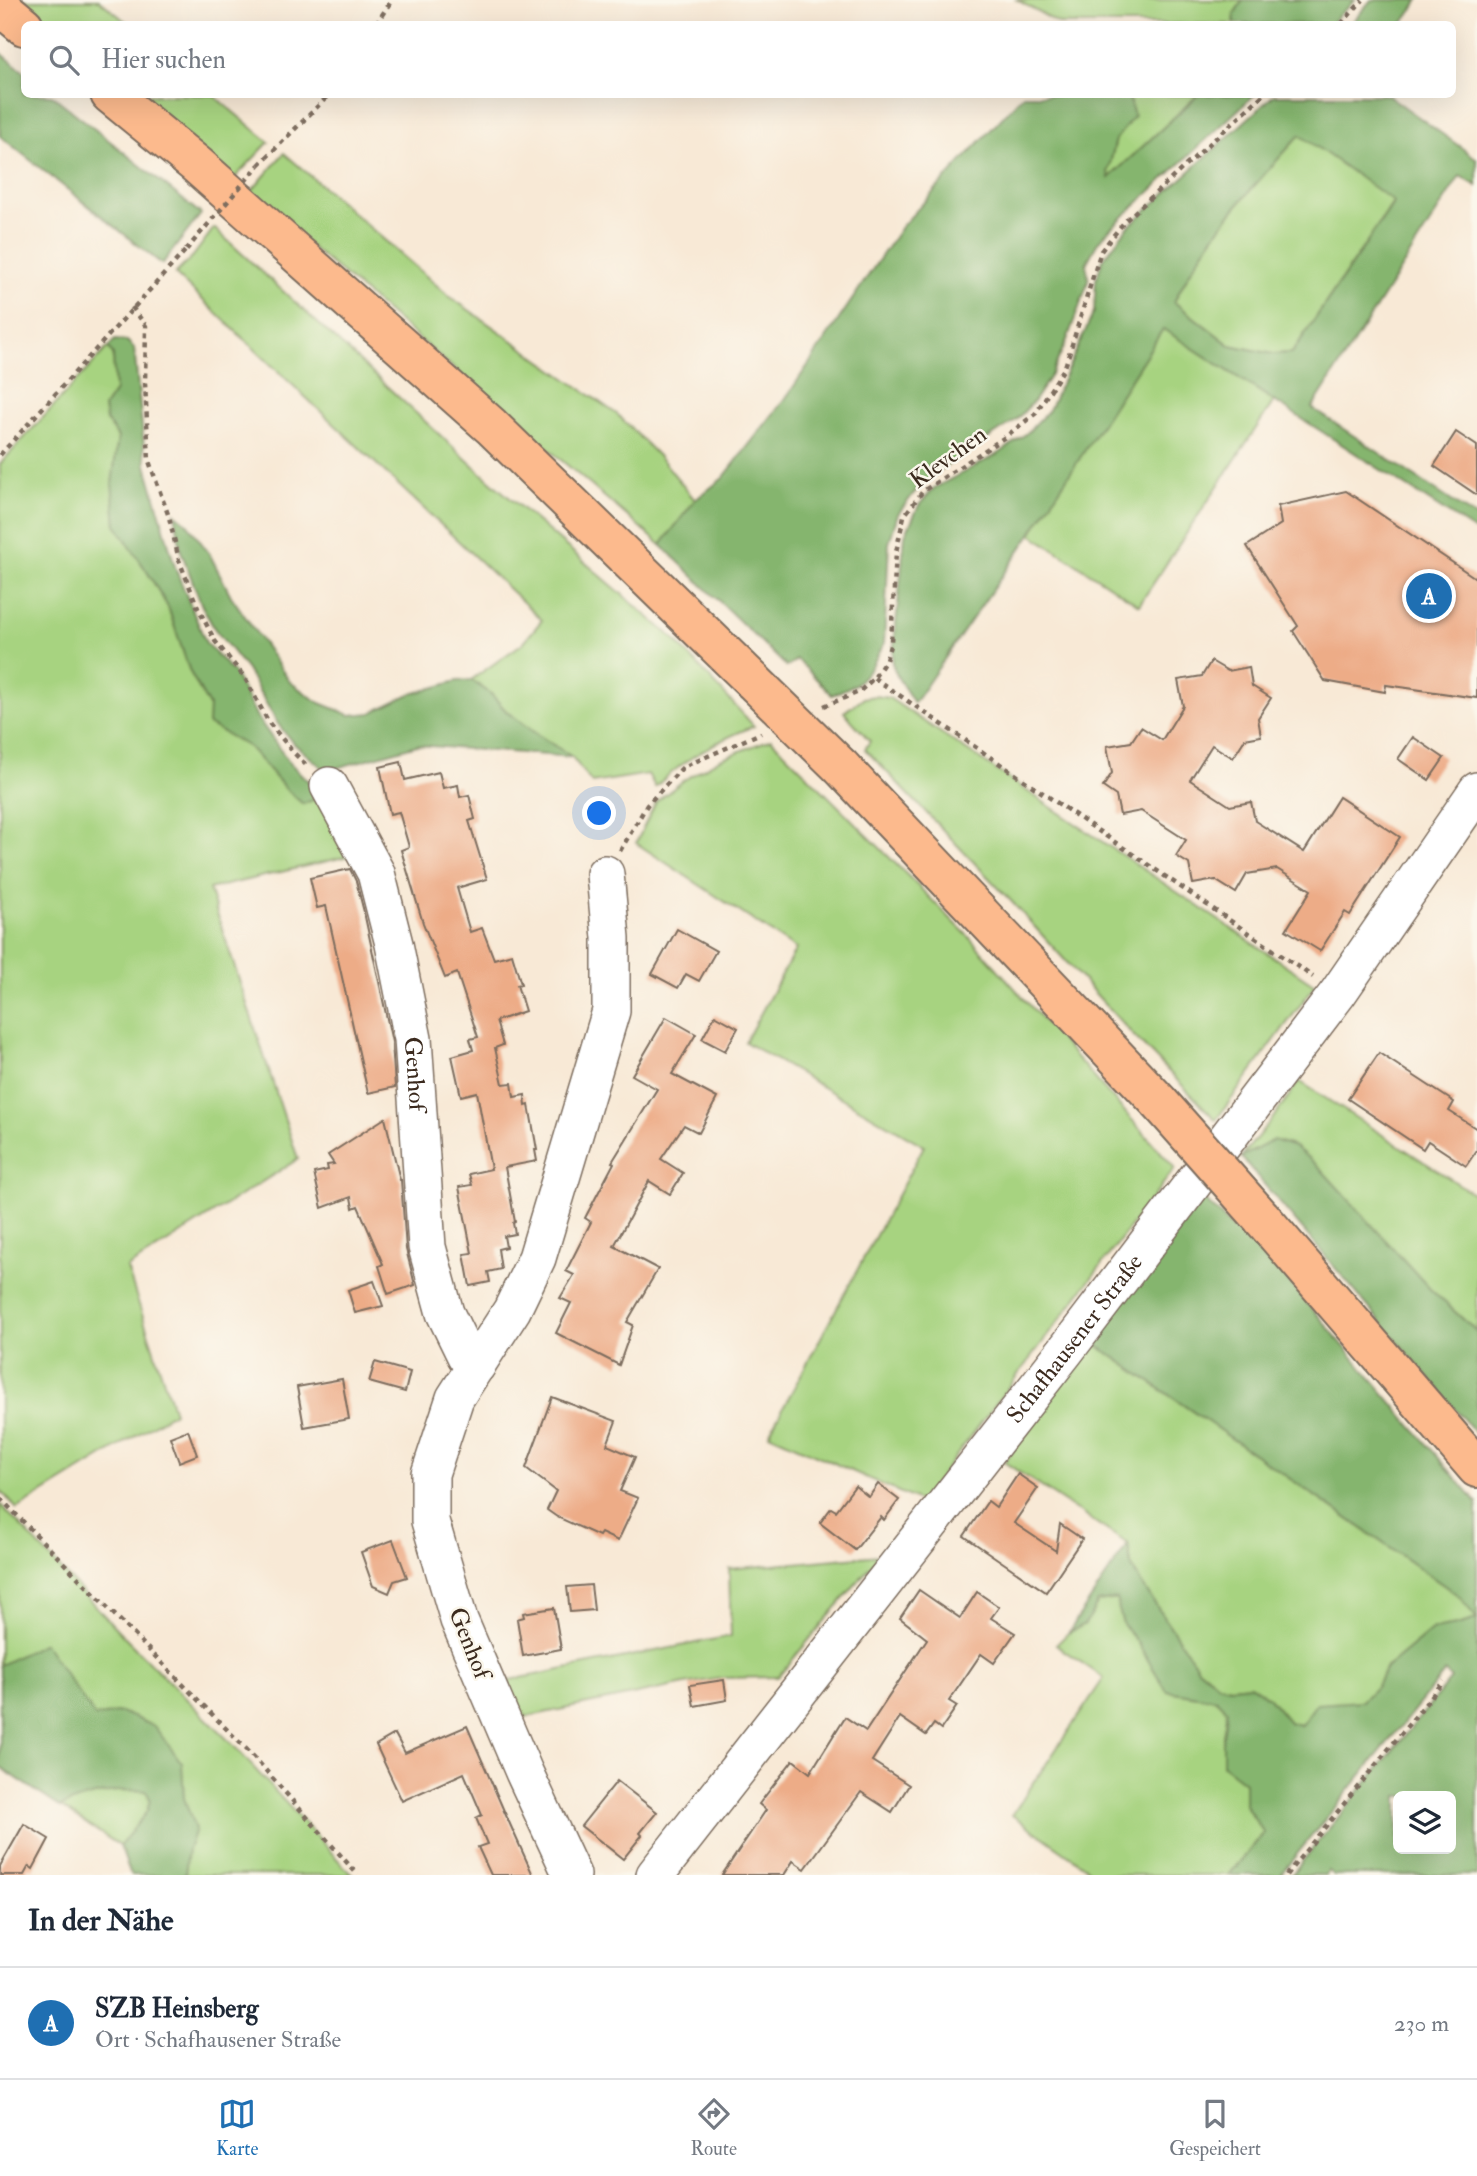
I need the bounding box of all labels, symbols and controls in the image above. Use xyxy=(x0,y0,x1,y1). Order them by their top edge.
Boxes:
search box xyxy=(21,21,1456,98)
icon: search xyxy=(45,41,83,79)
text: Hier suchen xyxy=(101,44,226,76)
street label: Klevchen xyxy=(904,419,993,496)
pin: A xyxy=(1406,570,1452,622)
your location xyxy=(582,796,616,830)
street label: Genhof xyxy=(397,1036,433,1115)
street label: Schafhausener Straße xyxy=(1000,1248,1150,1430)
street label: Genhof xyxy=(441,1603,499,1687)
map controls xyxy=(1393,1791,1456,1854)
button: layers xyxy=(1393,1791,1456,1854)
text: In der Nähe xyxy=(28,1902,173,1939)
text: SZB Heinsberg xyxy=(95,1993,259,2025)
text: A xyxy=(44,2009,58,2038)
text: 230 m xyxy=(1394,2009,1449,2038)
text: Ort · Schafhausener Straße xyxy=(95,2025,341,2054)
tab: Karte xyxy=(216,2095,258,2161)
tab: Route xyxy=(691,2095,737,2161)
tab: Gespeichert xyxy=(1169,2095,1261,2161)

